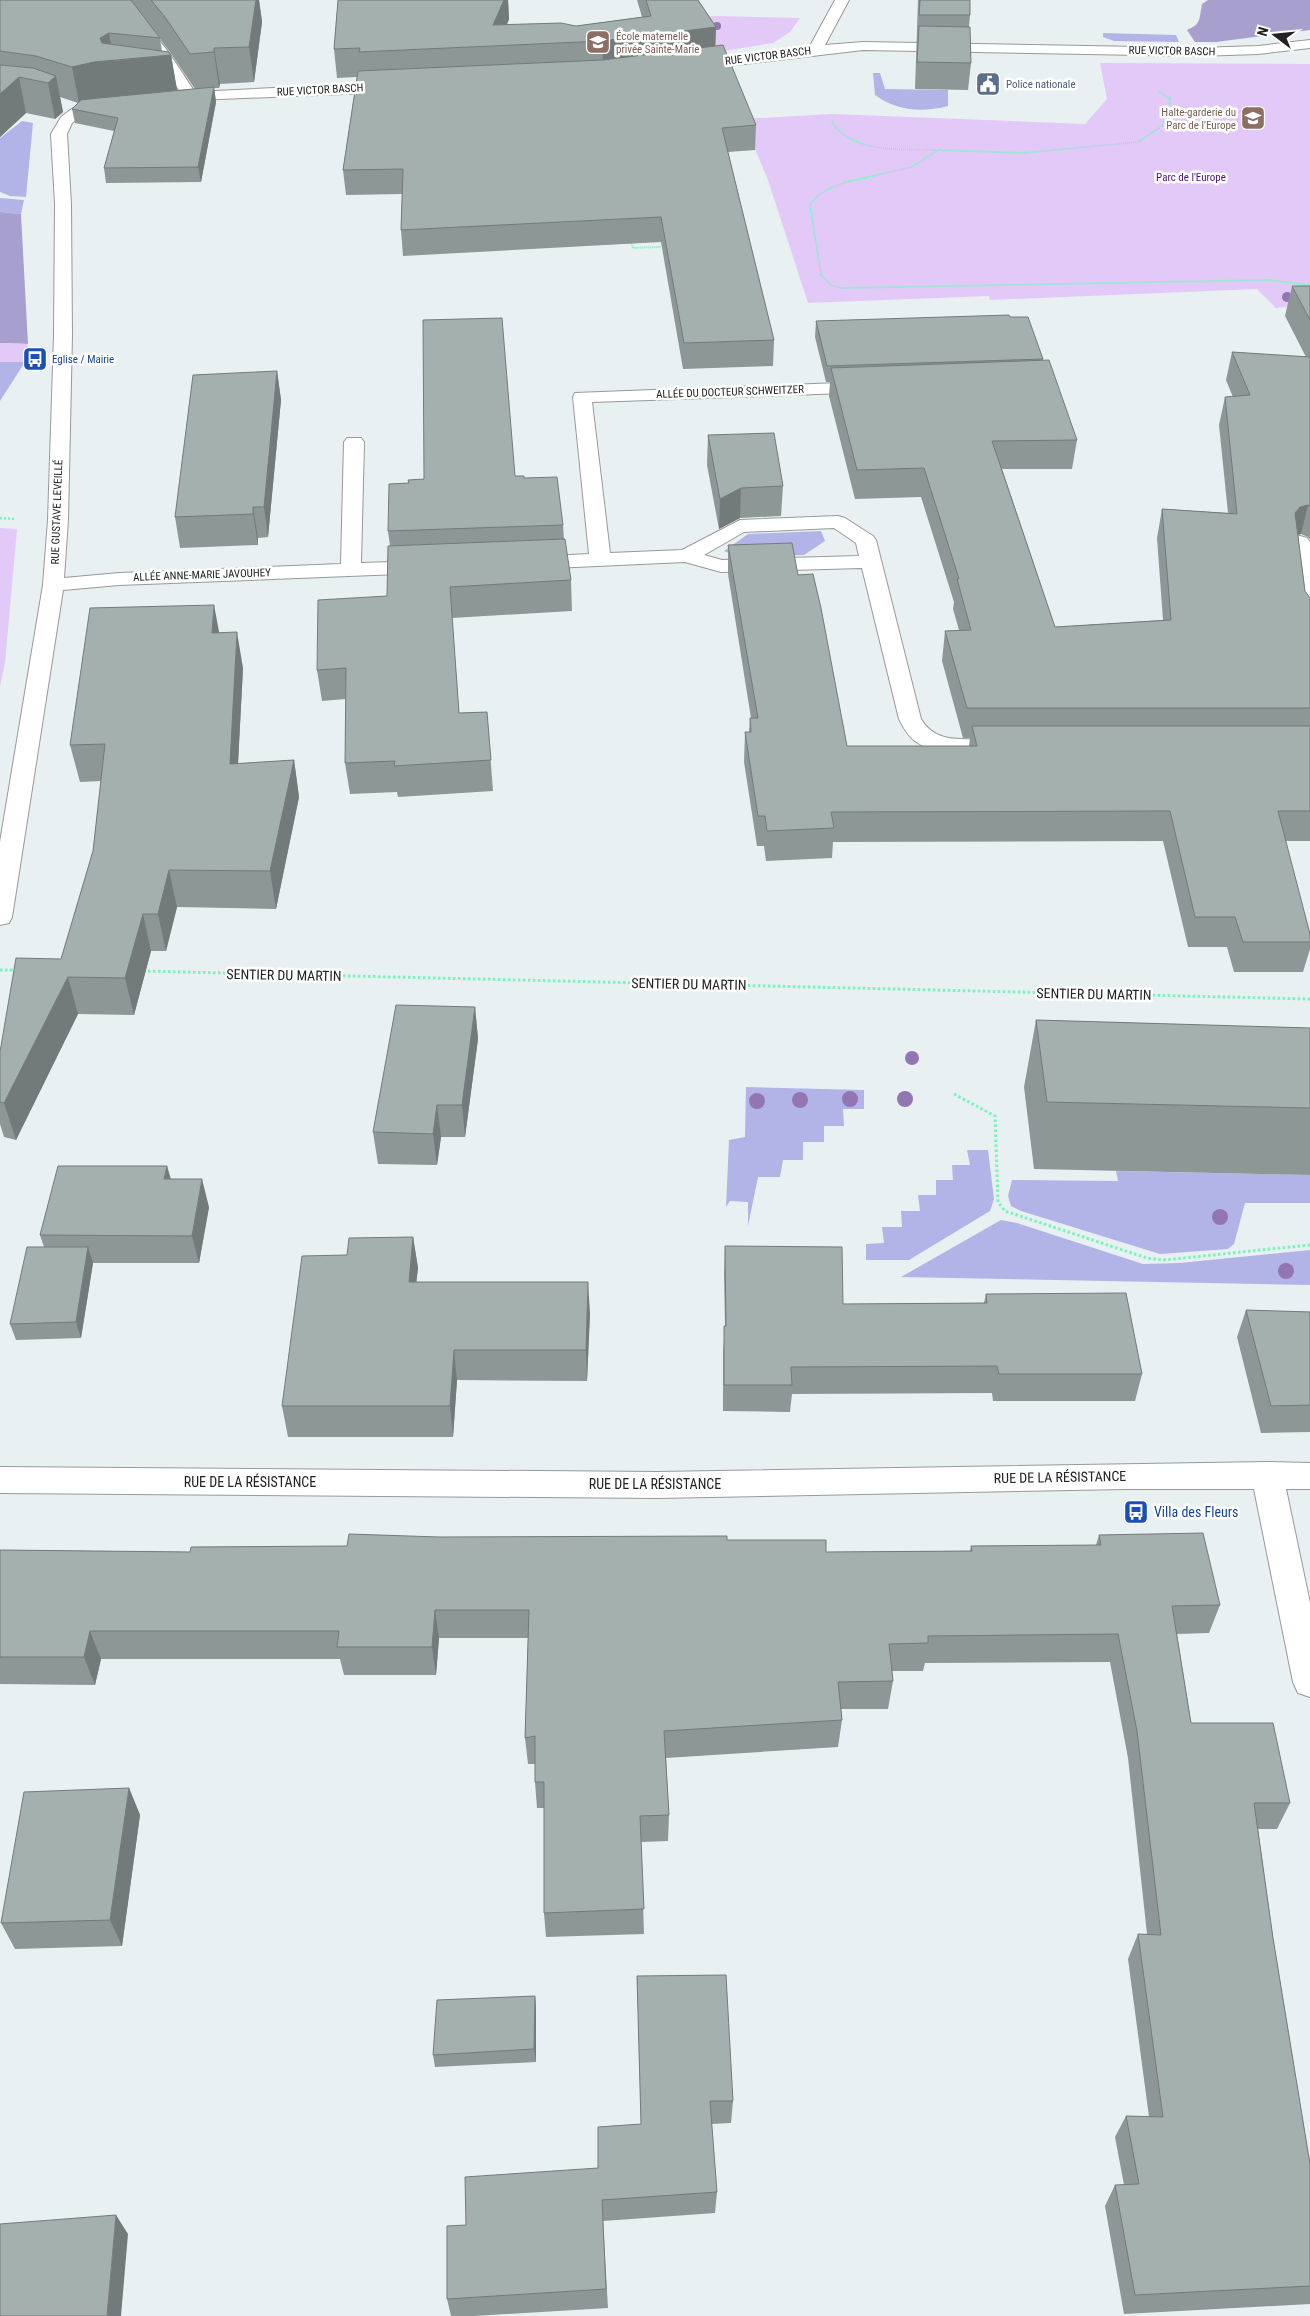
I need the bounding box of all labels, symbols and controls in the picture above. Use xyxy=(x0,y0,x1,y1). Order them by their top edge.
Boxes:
north arrow xyxy=(1250,10,1300,60)
text: N xyxy=(1254,25,1271,38)
school or university icon: École maternelle privée Sainte-Marie xyxy=(585,29,611,55)
place label: École maternelle privée Sainte-Marie xyxy=(616,30,699,56)
street label: RUE VICTOR BASCH xyxy=(724,44,812,68)
street label: RUE VICTOR BASCH xyxy=(1129,44,1215,58)
public building icon: Police nationale xyxy=(975,71,1001,97)
place label: Police nationale xyxy=(1006,78,1076,91)
street label: RUE VICTOR BASCH xyxy=(276,81,364,99)
school or university icon: Halte-garderie du Parc de l'Europe xyxy=(1240,105,1266,131)
place label: Halte-garderie du Parc de l'Europe xyxy=(1161,106,1236,132)
park label: Parc de l'Europe xyxy=(1156,171,1226,184)
bus stop icon: Eglise / Mairie xyxy=(22,346,48,372)
place label: Eglise / Mairie xyxy=(52,353,114,366)
street label: ALLÉE DU DOCTEUR SCHWEITZER xyxy=(656,383,804,401)
street label: RUE GUSTAVE LEVEILLÉ xyxy=(49,459,65,565)
street label: ALLÉE ANNE-MARIE JAVOUHEY xyxy=(133,566,271,584)
street label: SENTIER DU MARTIN xyxy=(226,966,342,984)
street label: SENTIER DU MARTIN xyxy=(631,975,747,993)
street label: SENTIER DU MARTIN xyxy=(1036,985,1152,1003)
street label: RUE DE LA RÉSISTANCE xyxy=(994,1467,1126,1486)
street label: RUE DE LA RÉSISTANCE xyxy=(184,1473,316,1490)
street label: RUE DE LA RÉSISTANCE xyxy=(589,1475,721,1492)
bus stop icon: Villa des Fleurs xyxy=(1123,1499,1149,1525)
place label: Villa des Fleurs xyxy=(1154,1504,1238,1520)

